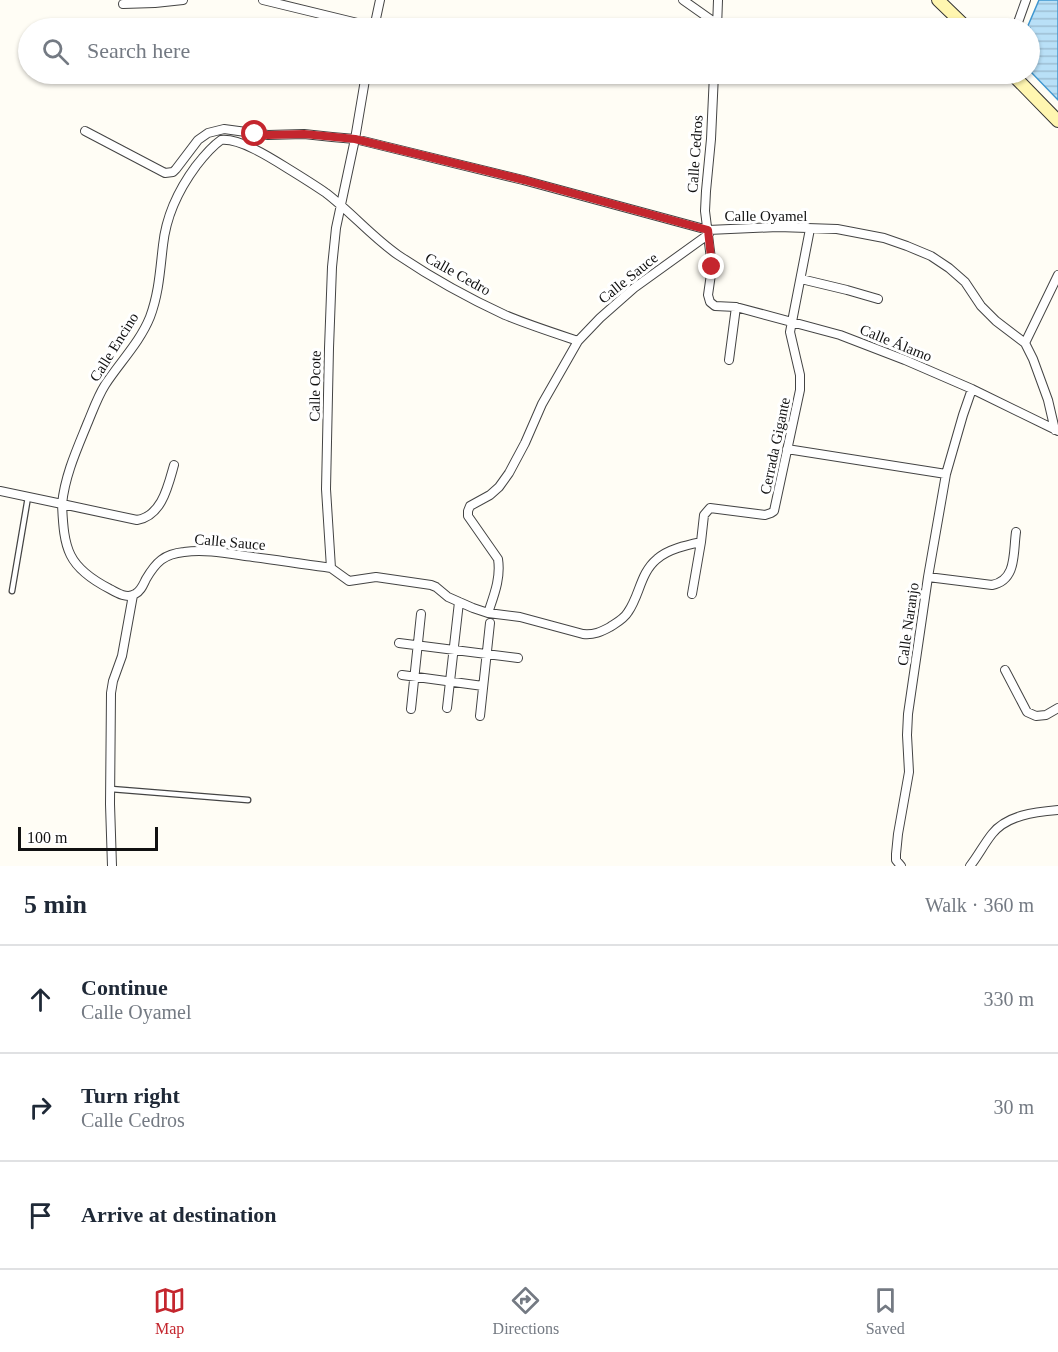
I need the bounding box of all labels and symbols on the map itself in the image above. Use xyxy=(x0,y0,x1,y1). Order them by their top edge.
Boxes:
street label: Calle Cedros xyxy=(684,114,706,193)
route start xyxy=(241,120,267,146)
street label: Calle Oyamel xyxy=(725,208,807,224)
street label: Calle Sauce xyxy=(595,249,661,307)
street label: Calle Cedro xyxy=(423,250,493,298)
route end xyxy=(698,253,724,279)
street label: Calle Encino xyxy=(87,310,141,384)
street label: Calle Álamo xyxy=(858,321,934,365)
street label: Calle Ocote xyxy=(306,350,324,422)
street label: Cerrada Gigante xyxy=(757,396,793,496)
street label: Calle Sauce xyxy=(194,531,267,553)
street label: Calle Naranjo xyxy=(894,581,922,667)
scale bar xyxy=(18,824,158,852)

